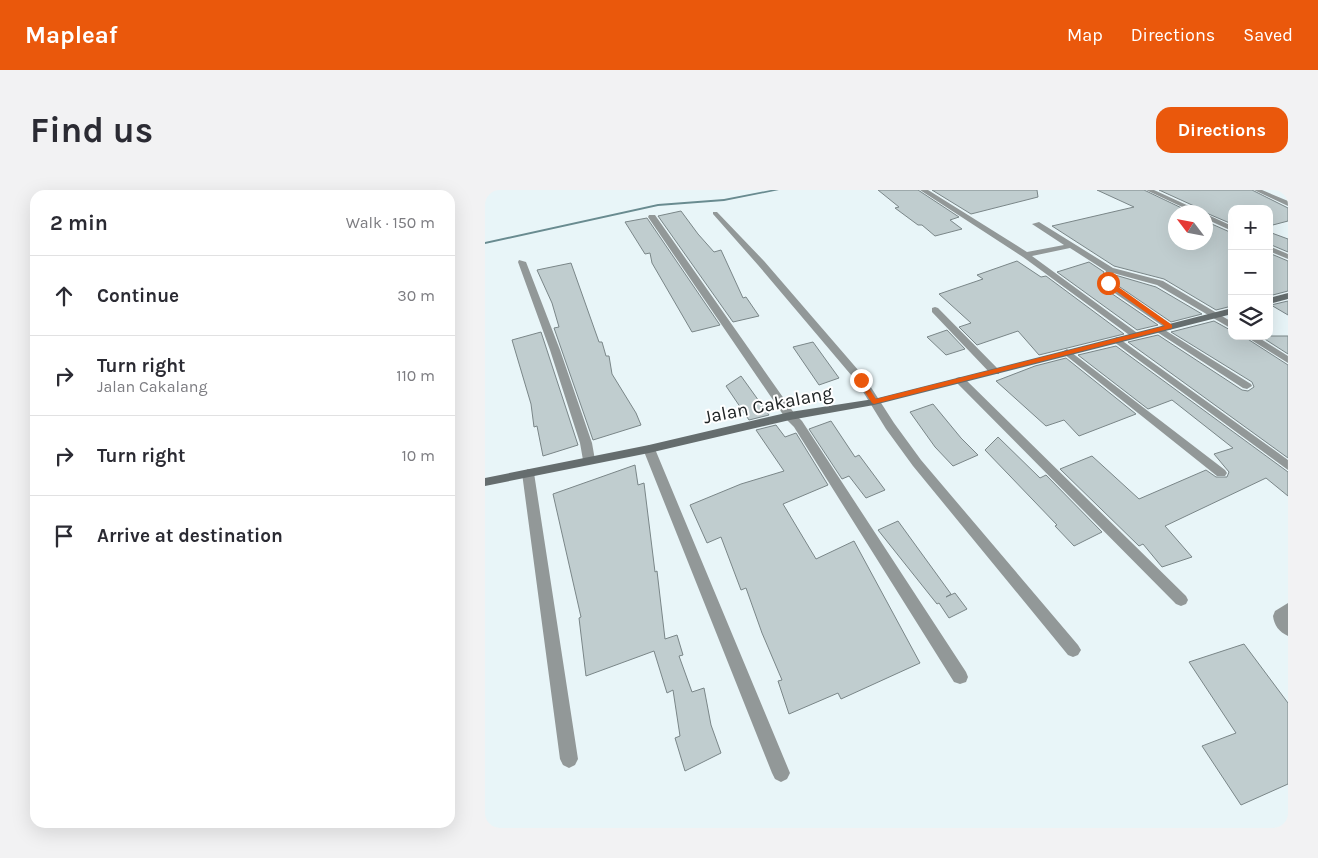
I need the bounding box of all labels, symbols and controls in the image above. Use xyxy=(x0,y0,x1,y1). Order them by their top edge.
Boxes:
text: Mapleaf xyxy=(25,21,118,49)
text: Map xyxy=(1067,24,1103,46)
text: Directions xyxy=(1131,24,1215,46)
text: Saved xyxy=(1243,24,1293,46)
button: Directions xyxy=(1156,107,1288,153)
text: Find us xyxy=(30,110,153,151)
north arrow xyxy=(1168,205,1213,250)
map controls xyxy=(1228,205,1273,340)
button: + xyxy=(1228,205,1273,250)
text: 2 min xyxy=(50,211,108,235)
text: Walk · 150 m xyxy=(346,213,435,232)
button: − xyxy=(1228,250,1273,295)
route start xyxy=(1097,272,1120,295)
icon: ahead xyxy=(50,282,78,310)
text: Continue xyxy=(97,285,179,307)
text: 30 m xyxy=(397,286,435,305)
button: layers xyxy=(1228,295,1273,340)
text: Turn right xyxy=(97,355,186,377)
icon: right xyxy=(50,362,78,390)
text: 110 m xyxy=(396,366,435,385)
route end xyxy=(850,369,873,392)
text: Jalan Cakalang xyxy=(97,377,207,396)
street label: Jalan Cakalang xyxy=(702,382,835,428)
icon: right xyxy=(50,442,78,470)
text: Turn right xyxy=(97,445,186,467)
text: 10 m xyxy=(401,446,435,465)
icon: arrive xyxy=(50,522,78,550)
text: Arrive at destination xyxy=(97,525,283,547)

